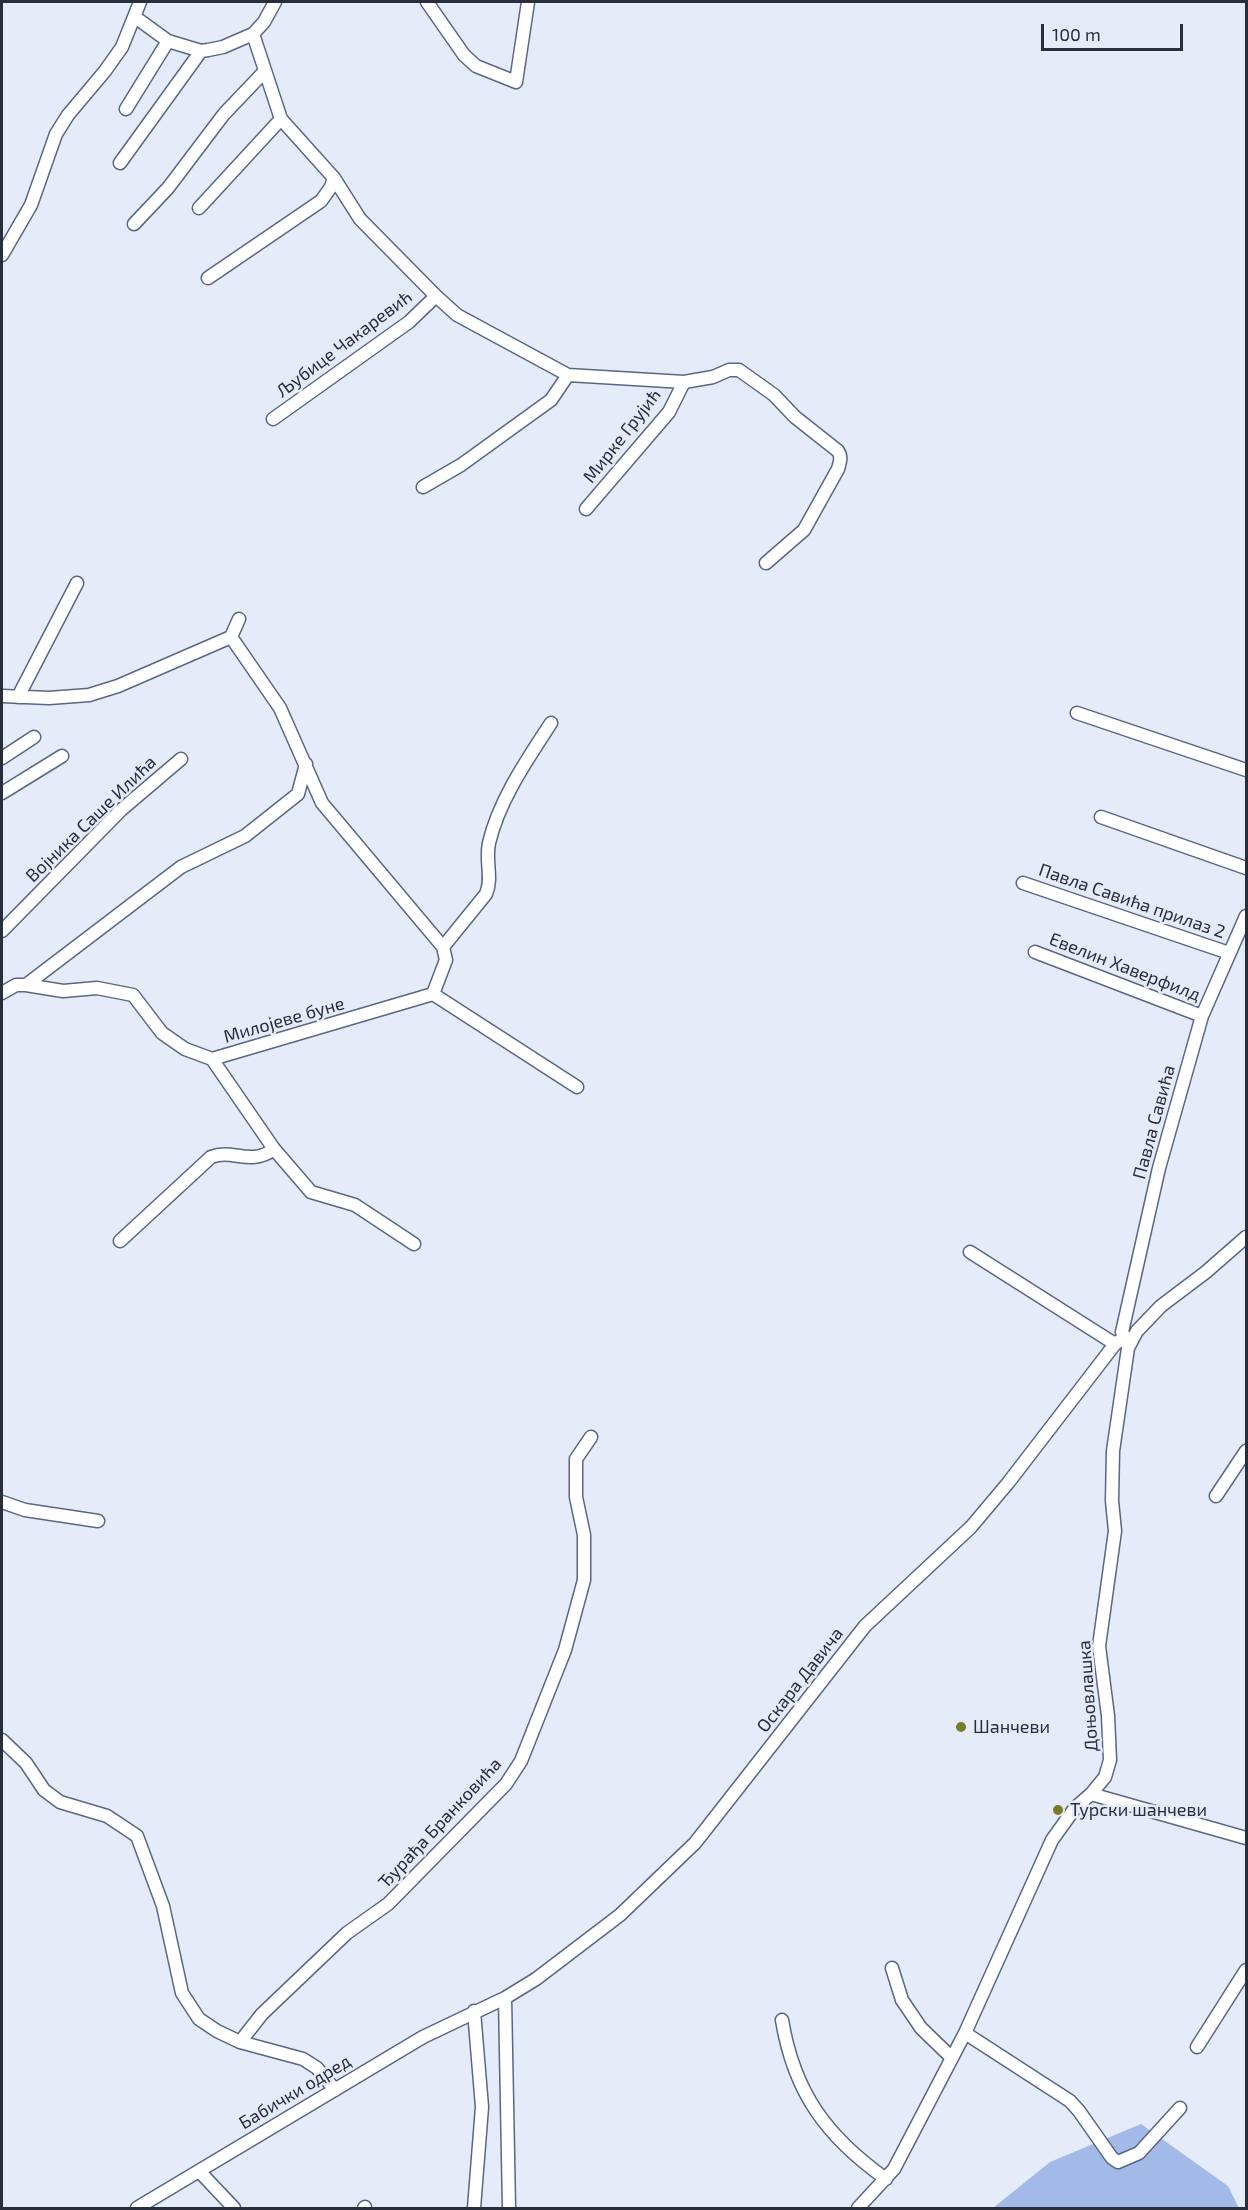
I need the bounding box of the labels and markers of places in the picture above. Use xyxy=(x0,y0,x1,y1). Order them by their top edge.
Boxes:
place label: Шанчеви xyxy=(973,1716,1050,1738)
marker: Шанчеви xyxy=(954,1720,968,1734)
place label: Турски шанчеви xyxy=(1070,1799,1207,1821)
marker: Турски шанчеви xyxy=(1051,1803,1065,1817)

